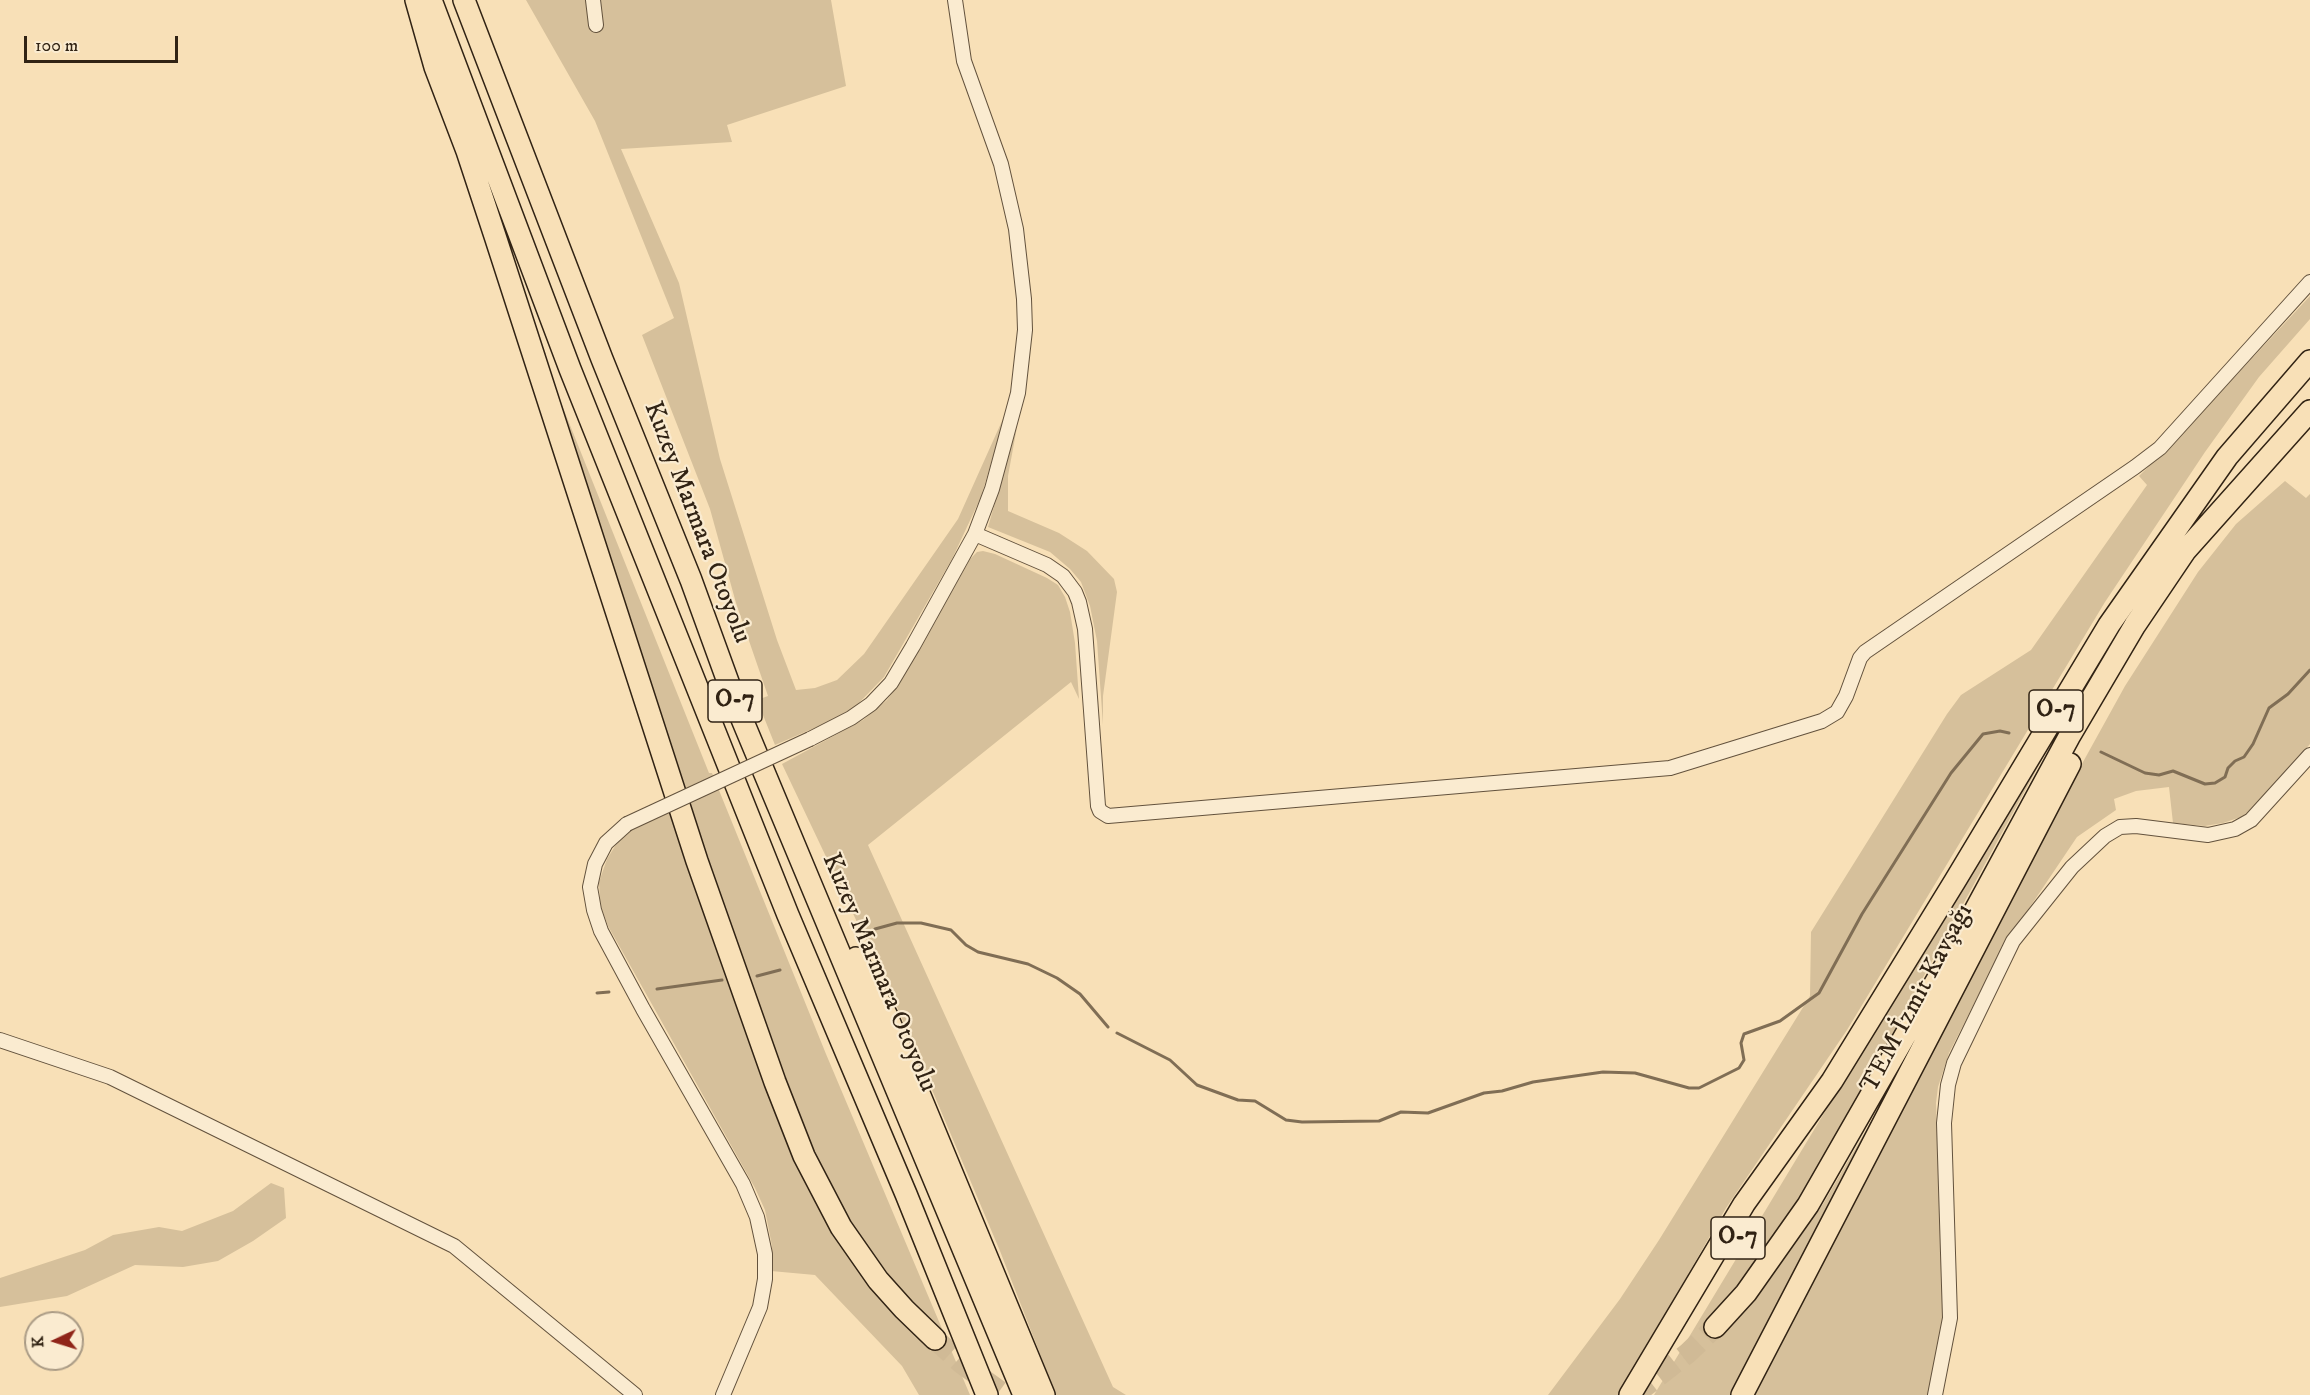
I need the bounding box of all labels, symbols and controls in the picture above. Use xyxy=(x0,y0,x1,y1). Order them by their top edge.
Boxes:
scale bar xyxy=(27,24,182,62)
text: 100 m xyxy=(35,35,78,57)
street label: Kuzey Marmara Otoyolu xyxy=(636,398,756,648)
road number: O-7 xyxy=(708,680,762,722)
road number: O-7 xyxy=(2029,690,2083,732)
street label: Kuzey Marmara Otoyolu xyxy=(814,849,942,1097)
street label: TEM İzmit Kavşağı xyxy=(1855,899,1981,1099)
road number: O-7 xyxy=(1711,1217,1765,1259)
north arrow xyxy=(24,1311,84,1371)
text: K xyxy=(28,1336,48,1348)

